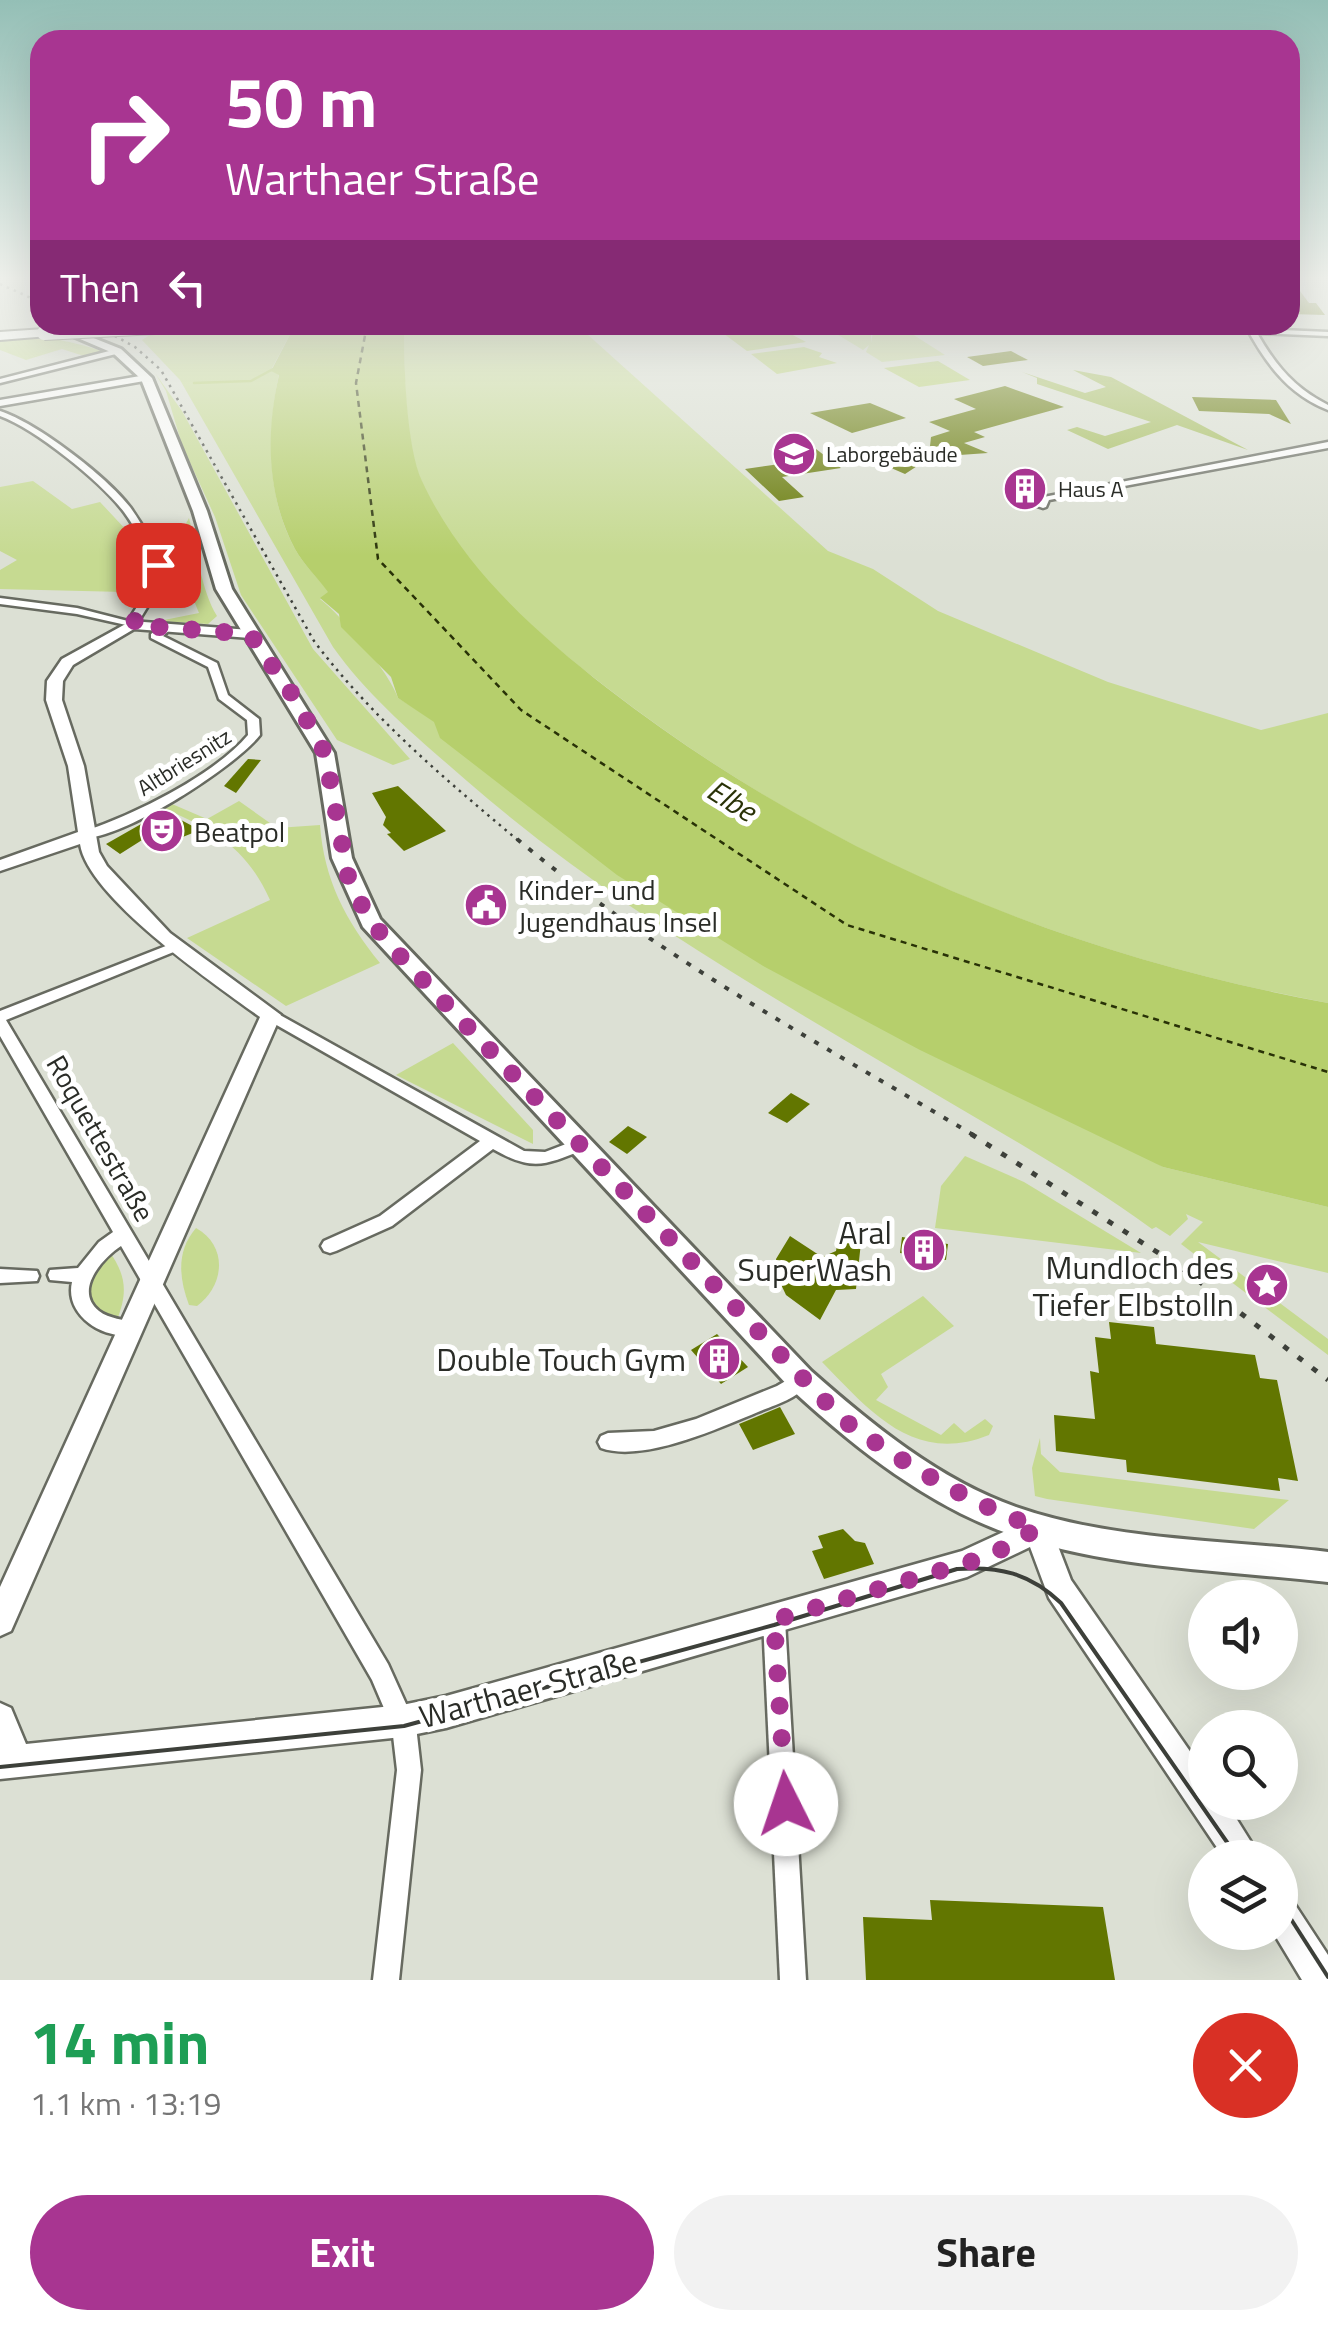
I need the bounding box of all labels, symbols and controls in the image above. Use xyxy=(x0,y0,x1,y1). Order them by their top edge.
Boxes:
text: 50 m xyxy=(225,48,378,154)
icon: right xyxy=(60,70,190,200)
text: Warthaer Straße xyxy=(225,144,539,212)
text: Then xyxy=(60,259,140,317)
icon: left xyxy=(160,260,215,315)
school or university icon: Laborgebäude xyxy=(771,431,817,477)
place label: Laborgebäude xyxy=(826,437,958,471)
building icon: Haus A xyxy=(1002,466,1048,512)
place label: Haus A xyxy=(1058,472,1124,506)
pin xyxy=(116,523,201,608)
icon: arrive xyxy=(131,538,186,593)
street label: Altbriesnitz xyxy=(130,720,238,804)
water label: Elbe xyxy=(698,767,767,834)
theatre icon: Beatpol xyxy=(139,808,185,854)
place label: Beatpol xyxy=(194,810,285,853)
place label: Kinder- und Jugendhaus Insel xyxy=(518,868,718,943)
public building icon: Kinder- und Jugendhaus Insel xyxy=(463,882,509,928)
street label: Roquettestraße xyxy=(36,1047,166,1229)
place label: Aral SuperWash xyxy=(738,1208,892,1293)
building icon: Aral SuperWash xyxy=(901,1227,947,1273)
place label: Mundloch des Tiefer Elbstolln xyxy=(1033,1243,1234,1328)
place icon: Mundloch des Tiefer Elbstolln xyxy=(1244,1262,1290,1308)
place label: Double Touch Gym xyxy=(436,1335,686,1383)
building icon: Double Touch Gym xyxy=(696,1336,742,1382)
map controls xyxy=(1188,1580,1298,1950)
button: sound xyxy=(1188,1580,1298,1690)
street label: Warthaer Straße xyxy=(414,1636,642,1740)
button: search xyxy=(1188,1710,1298,1820)
position arrow xyxy=(734,1752,838,1856)
button: layers xyxy=(1188,1840,1298,1950)
text: 14 min xyxy=(30,1996,209,2087)
button: close xyxy=(1193,2013,1298,2118)
text: 1.1 km · 13:19 xyxy=(30,2079,222,2127)
button: Exit xyxy=(30,2195,654,2310)
button: Share xyxy=(674,2195,1298,2310)

